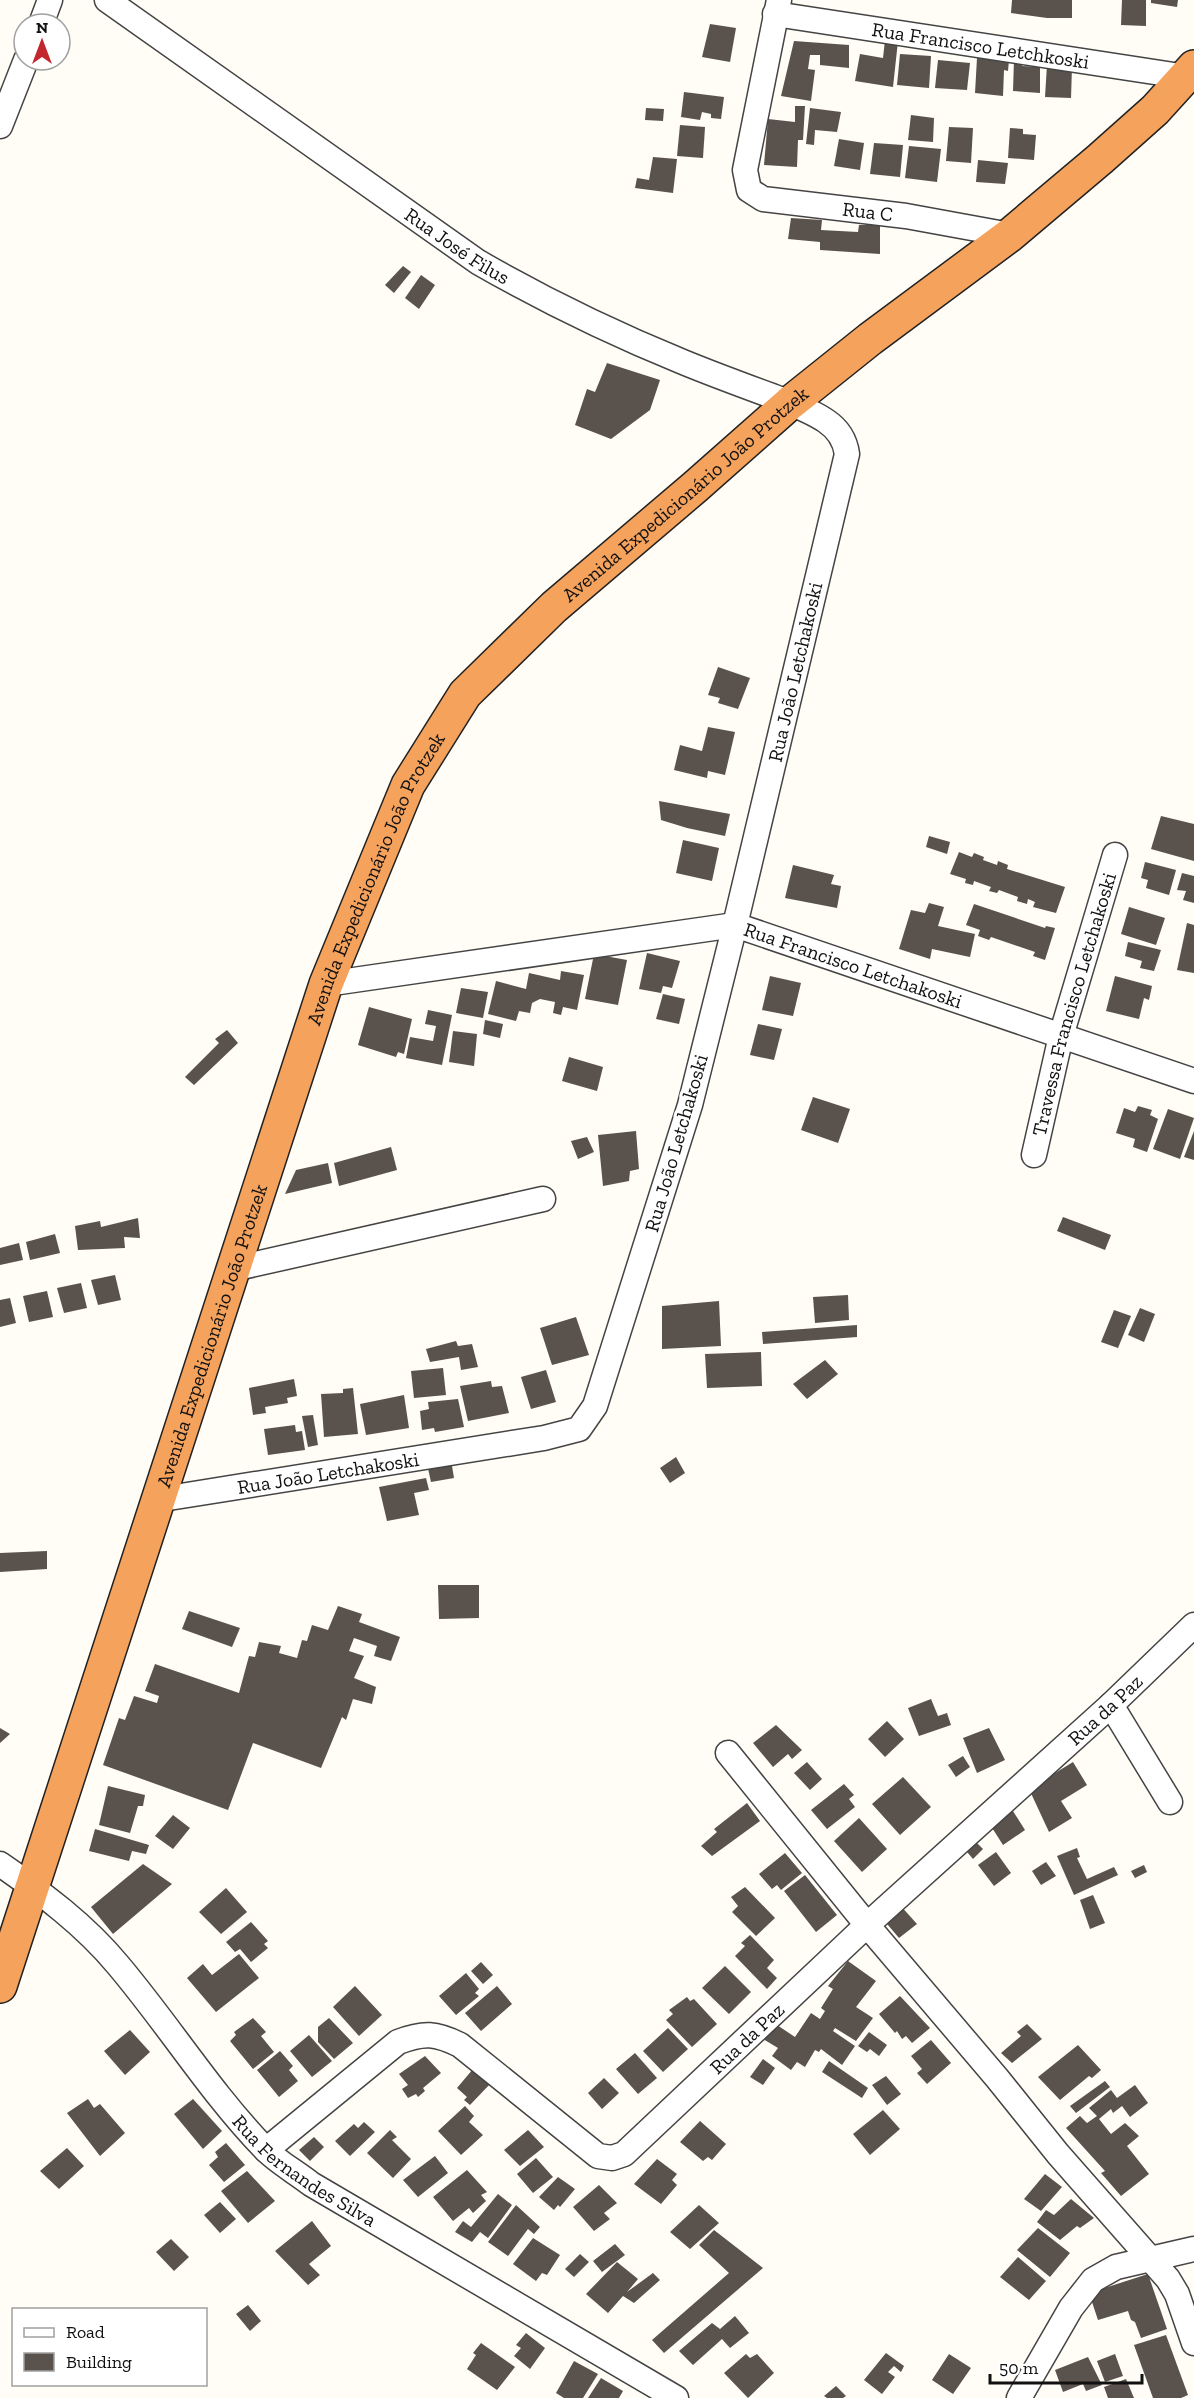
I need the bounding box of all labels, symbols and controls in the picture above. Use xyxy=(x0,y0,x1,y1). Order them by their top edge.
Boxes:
north arrow xyxy=(12,12,72,72)
street label: Rua Francisco Letchkoski xyxy=(870,17,1091,74)
text: N xyxy=(36,18,48,37)
street label: Rua C xyxy=(841,197,894,226)
street label: Rua José Filus xyxy=(400,202,514,289)
street label: Avenida Expedicionário João Protzek xyxy=(557,381,814,607)
street label: Rua João Letchakoski xyxy=(763,579,827,764)
street label: Avenida Expedicionário João Protzek xyxy=(301,727,450,1028)
street label: Travessa Francisco Letchakoski xyxy=(1027,869,1121,1138)
street label: Rua Francisco Letchakoski xyxy=(741,917,966,1014)
street label: Rua João Letchakoski xyxy=(639,1051,713,1235)
street label: Avenida Expedicionário João Protzek xyxy=(151,1180,272,1490)
street label: Rua João Letchakoski xyxy=(235,1447,421,1499)
street label: Rua da Paz xyxy=(1063,1669,1147,1750)
street label: Rua da Paz xyxy=(705,1997,789,2079)
street label: Rua Fernandes Silva xyxy=(227,2110,381,2232)
legend xyxy=(12,2308,207,2386)
text: Road xyxy=(66,2321,105,2343)
scale bar xyxy=(990,2347,1142,2385)
text: Building xyxy=(66,2351,132,2373)
text: 50 m xyxy=(999,2357,1039,2379)

